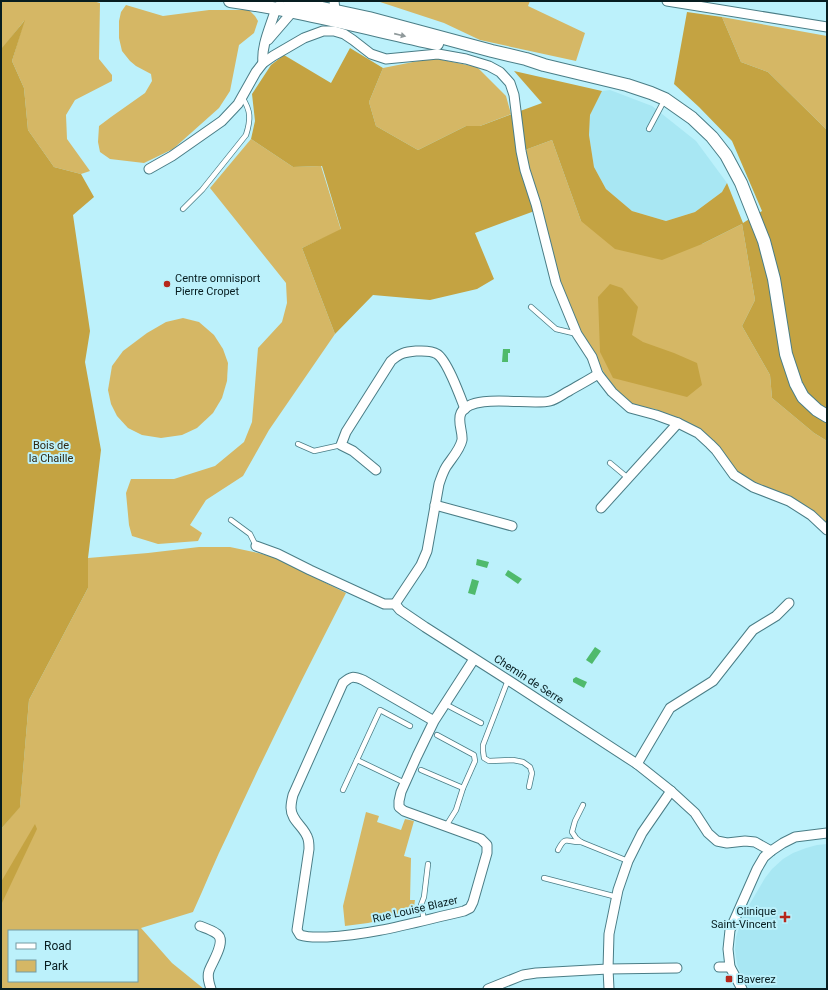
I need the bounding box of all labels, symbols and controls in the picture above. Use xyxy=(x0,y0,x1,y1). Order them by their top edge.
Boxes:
one-way arrow xyxy=(393,33,406,39)
place label: Centre omnisport Pierre Cropet xyxy=(175,272,261,298)
marker: Centre omnisport Pierre Cropet xyxy=(162,279,172,289)
park label: Bois de la Chaille xyxy=(29,439,73,465)
street label: Chemin de Serre xyxy=(491,652,566,707)
street label: Rue Louise Blazer xyxy=(371,893,459,926)
place label: Clinique Saint-Vincent xyxy=(711,905,776,931)
marker: Clinique Saint-Vincent xyxy=(779,911,791,923)
legend xyxy=(8,930,138,982)
text: Road xyxy=(44,939,72,953)
text: Park xyxy=(44,959,69,973)
place label: Baverez xyxy=(737,973,776,986)
marker: Baverez xyxy=(724,974,734,984)

